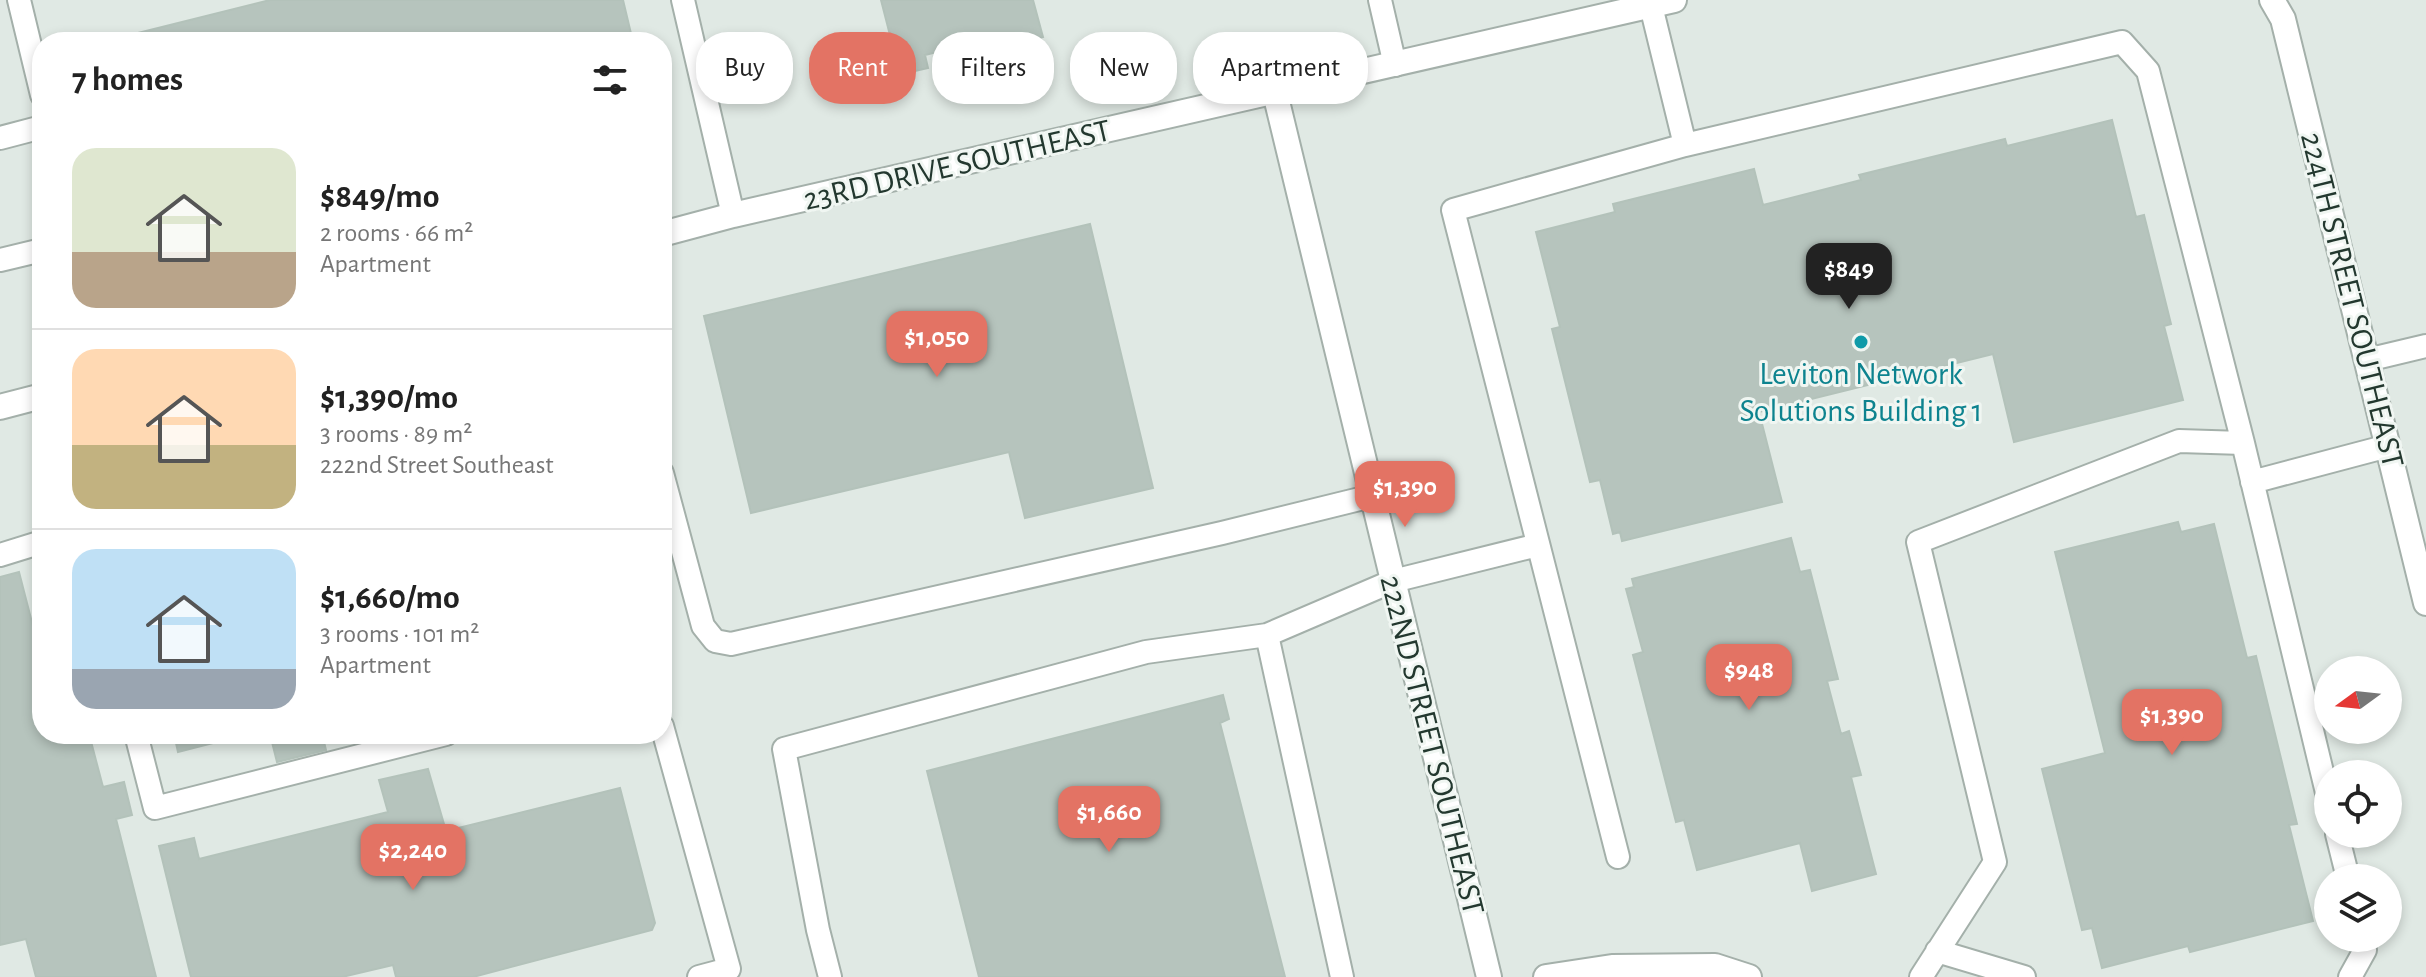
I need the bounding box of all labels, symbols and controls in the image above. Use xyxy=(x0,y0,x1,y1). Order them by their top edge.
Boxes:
chip: Buy xyxy=(696,32,793,104)
chip: Rent xyxy=(809,32,916,104)
chip: Filters xyxy=(932,32,1054,104)
chip: New xyxy=(1070,32,1177,104)
chip: Apartment xyxy=(1193,32,1368,104)
icon: filters xyxy=(588,58,632,102)
text: 7 homes xyxy=(72,63,183,97)
street label: 23RD DRIVE SOUTHEAST xyxy=(800,114,1114,216)
street label: 224TH STREET SOUTHEAST xyxy=(2295,129,2409,471)
icon: home xyxy=(136,180,232,276)
text: $849/mo xyxy=(320,180,439,214)
text: 2 rooms · 66 m² xyxy=(320,220,473,246)
pin: $849 xyxy=(1802,243,1896,311)
text: Apartment xyxy=(320,251,431,277)
text: $849 xyxy=(1824,256,1874,282)
pin: $1,050 xyxy=(872,311,1002,379)
text: $1,050 xyxy=(904,324,970,350)
marker: Leviton Network Solutions Building 1 xyxy=(1852,333,1870,351)
place label: Leviton Network Solutions Building 1 xyxy=(1739,358,1983,427)
icon: home xyxy=(136,381,232,477)
text: $1,390/mo xyxy=(320,381,458,415)
text: 3 rooms · 89 m² xyxy=(320,421,472,447)
text: 222nd Street Southeast xyxy=(320,452,554,478)
pin: $1,390 xyxy=(1340,461,1470,529)
text: $1,390 xyxy=(1373,474,1437,500)
street label: 222ND STREET SOUTHEAST xyxy=(1374,572,1490,918)
icon: home xyxy=(136,581,232,677)
text: $1,660/mo xyxy=(320,581,460,615)
text: 3 rooms · 101 m² xyxy=(320,621,479,647)
pin: $948 xyxy=(1702,644,1796,712)
text: Apartment xyxy=(320,652,431,678)
north arrow xyxy=(2314,656,2402,744)
map controls xyxy=(2314,656,2402,952)
text: $948 xyxy=(1724,657,1774,683)
pin: $1,390 xyxy=(2107,689,2237,757)
text: $1,390 xyxy=(2140,702,2204,728)
button: locate xyxy=(2314,760,2402,848)
pin: $1,660 xyxy=(1044,786,1174,854)
text: $1,660 xyxy=(1076,799,1142,825)
pin: $2,240 xyxy=(348,824,478,892)
text: $2,240 xyxy=(379,837,447,863)
button: layers xyxy=(2314,864,2402,952)

